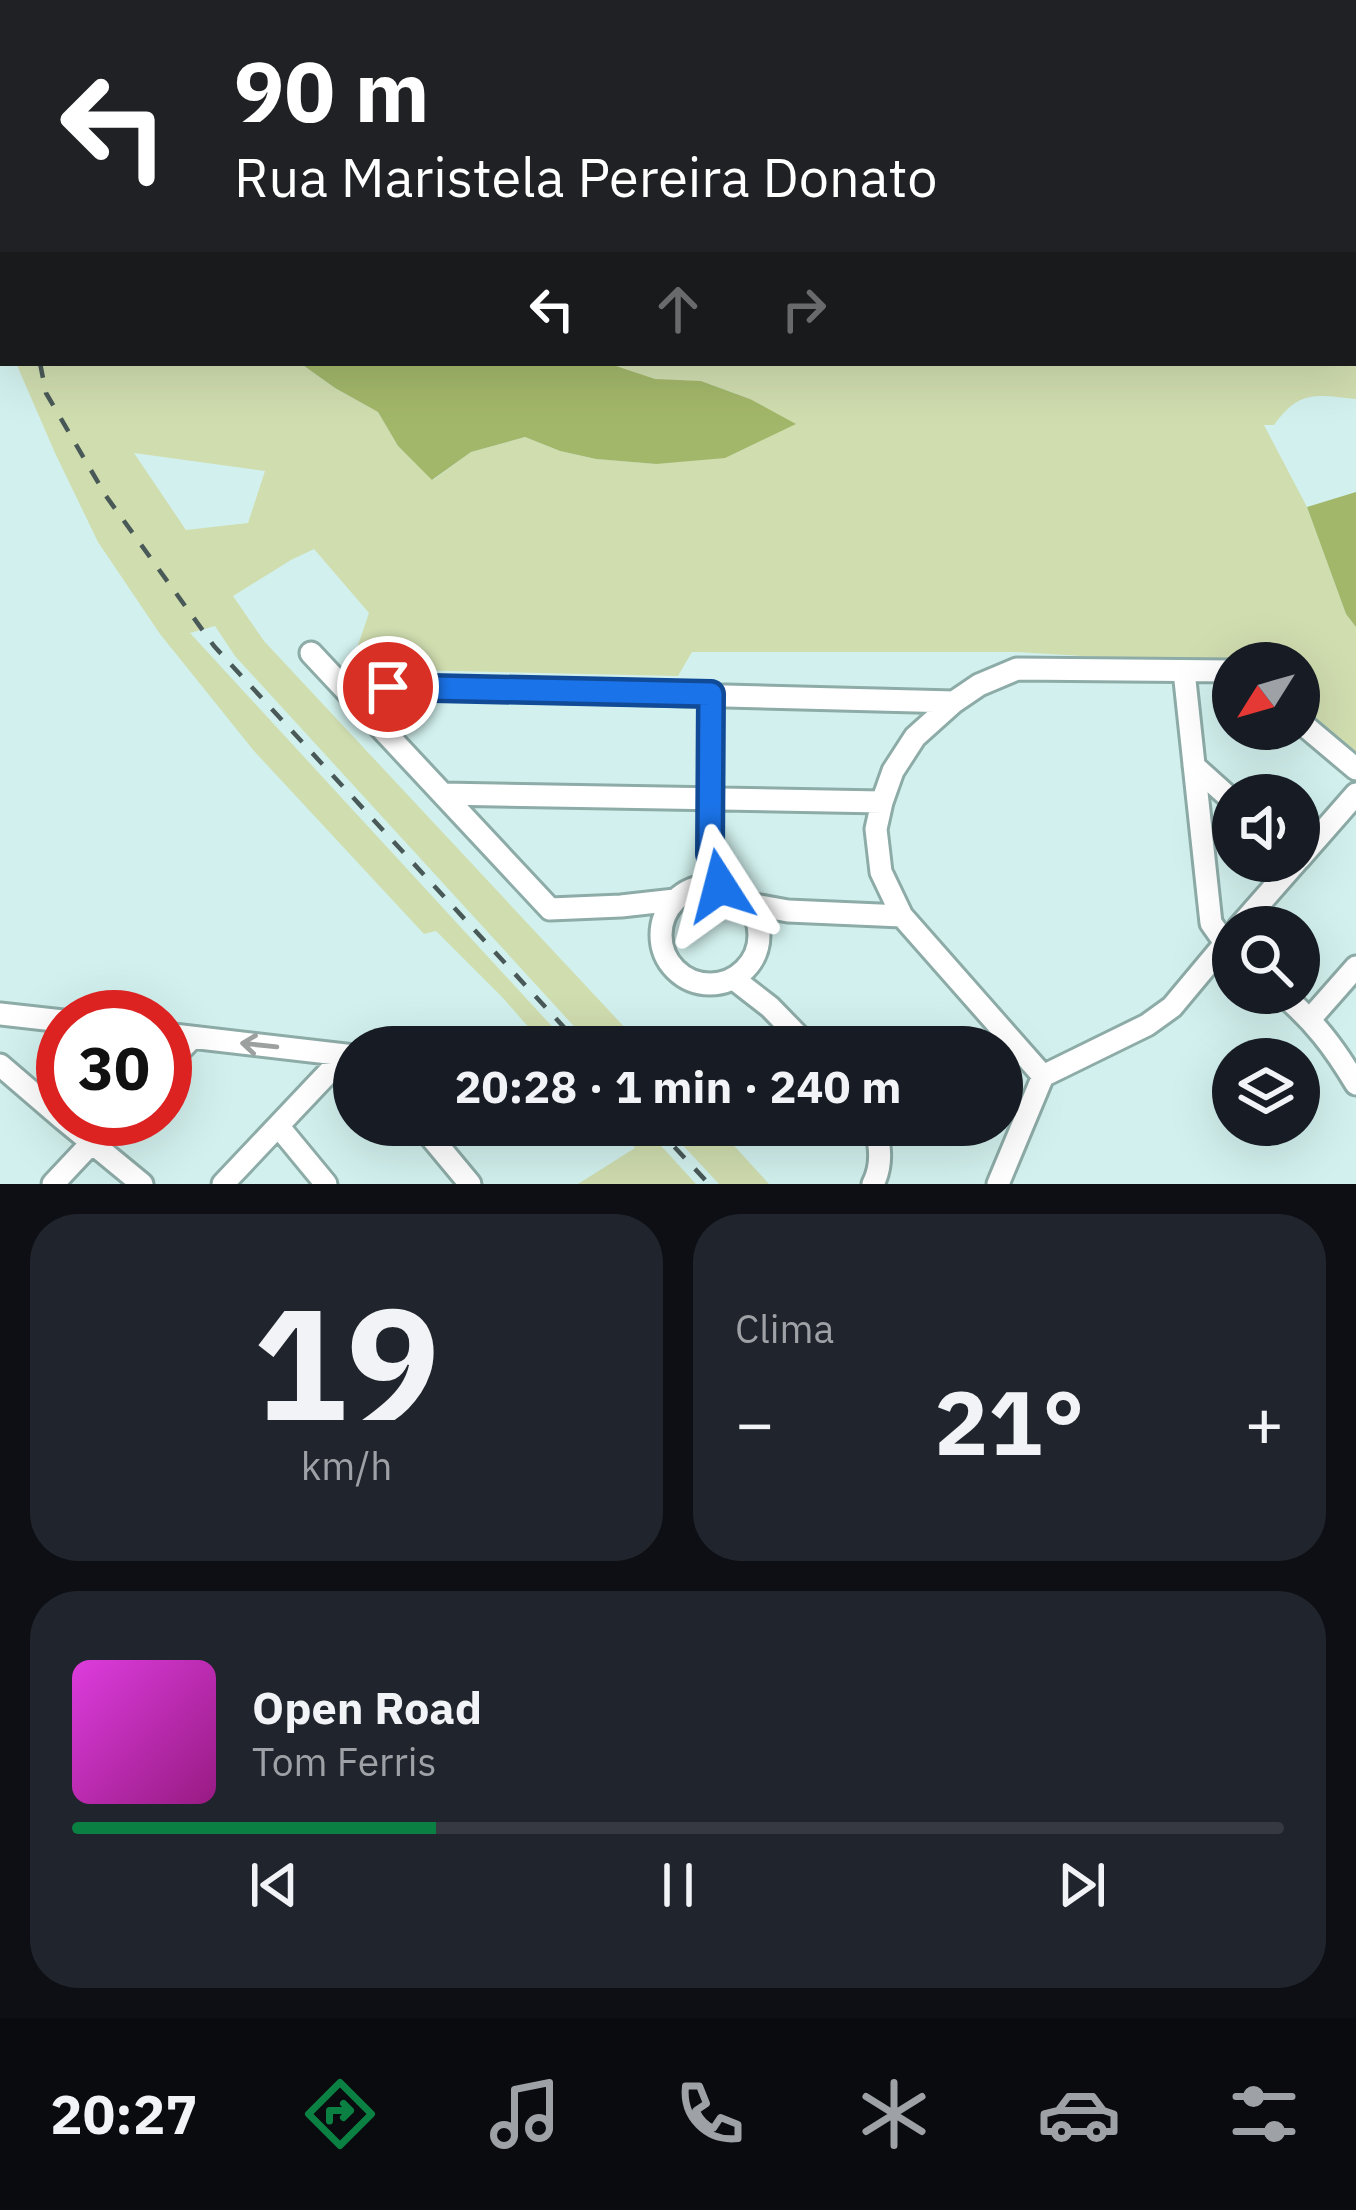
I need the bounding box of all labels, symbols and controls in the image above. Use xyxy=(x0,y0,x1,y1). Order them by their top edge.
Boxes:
text: 90 m xyxy=(234,36,430,145)
icon: left xyxy=(36,48,192,204)
text: Rua Maristela Pereira Donato xyxy=(234,142,938,212)
icon: left xyxy=(519,276,585,342)
icon: ahead xyxy=(645,276,711,342)
icon: right xyxy=(771,276,837,342)
pin xyxy=(337,636,439,738)
north arrow xyxy=(1212,642,1320,750)
map controls xyxy=(1212,642,1320,1146)
icon: arrive xyxy=(355,654,421,720)
button: sound xyxy=(1212,774,1320,882)
position arrow xyxy=(657,823,783,949)
button: search xyxy=(1212,906,1320,1014)
speed limit sign: 30 xyxy=(36,990,192,1146)
one-way arrow xyxy=(241,1034,280,1056)
button: layers xyxy=(1212,1038,1320,1146)
text: 20:28 · 1 min · 240 m xyxy=(455,1057,901,1115)
text: 19 xyxy=(253,1260,440,1463)
text: Clima xyxy=(735,1303,834,1354)
text: 21° xyxy=(934,1363,1085,1480)
text: − xyxy=(735,1379,775,1465)
text: + xyxy=(1244,1379,1284,1465)
text: km/h xyxy=(301,1440,392,1491)
text: Open Road xyxy=(252,1678,482,1736)
text: Tom Ferris xyxy=(252,1736,436,1787)
icon: previous xyxy=(241,1852,307,1918)
icon: pause xyxy=(645,1852,711,1918)
icon: next xyxy=(1049,1852,1115,1918)
icon: directions xyxy=(298,2072,382,2156)
icon: music xyxy=(483,2072,567,2156)
icon: phone xyxy=(668,2072,752,2156)
icon: climate xyxy=(852,2072,936,2156)
icon: car xyxy=(1037,2072,1121,2156)
icon: filters xyxy=(1222,2072,1306,2156)
text: 20:27 xyxy=(50,2079,198,2149)

